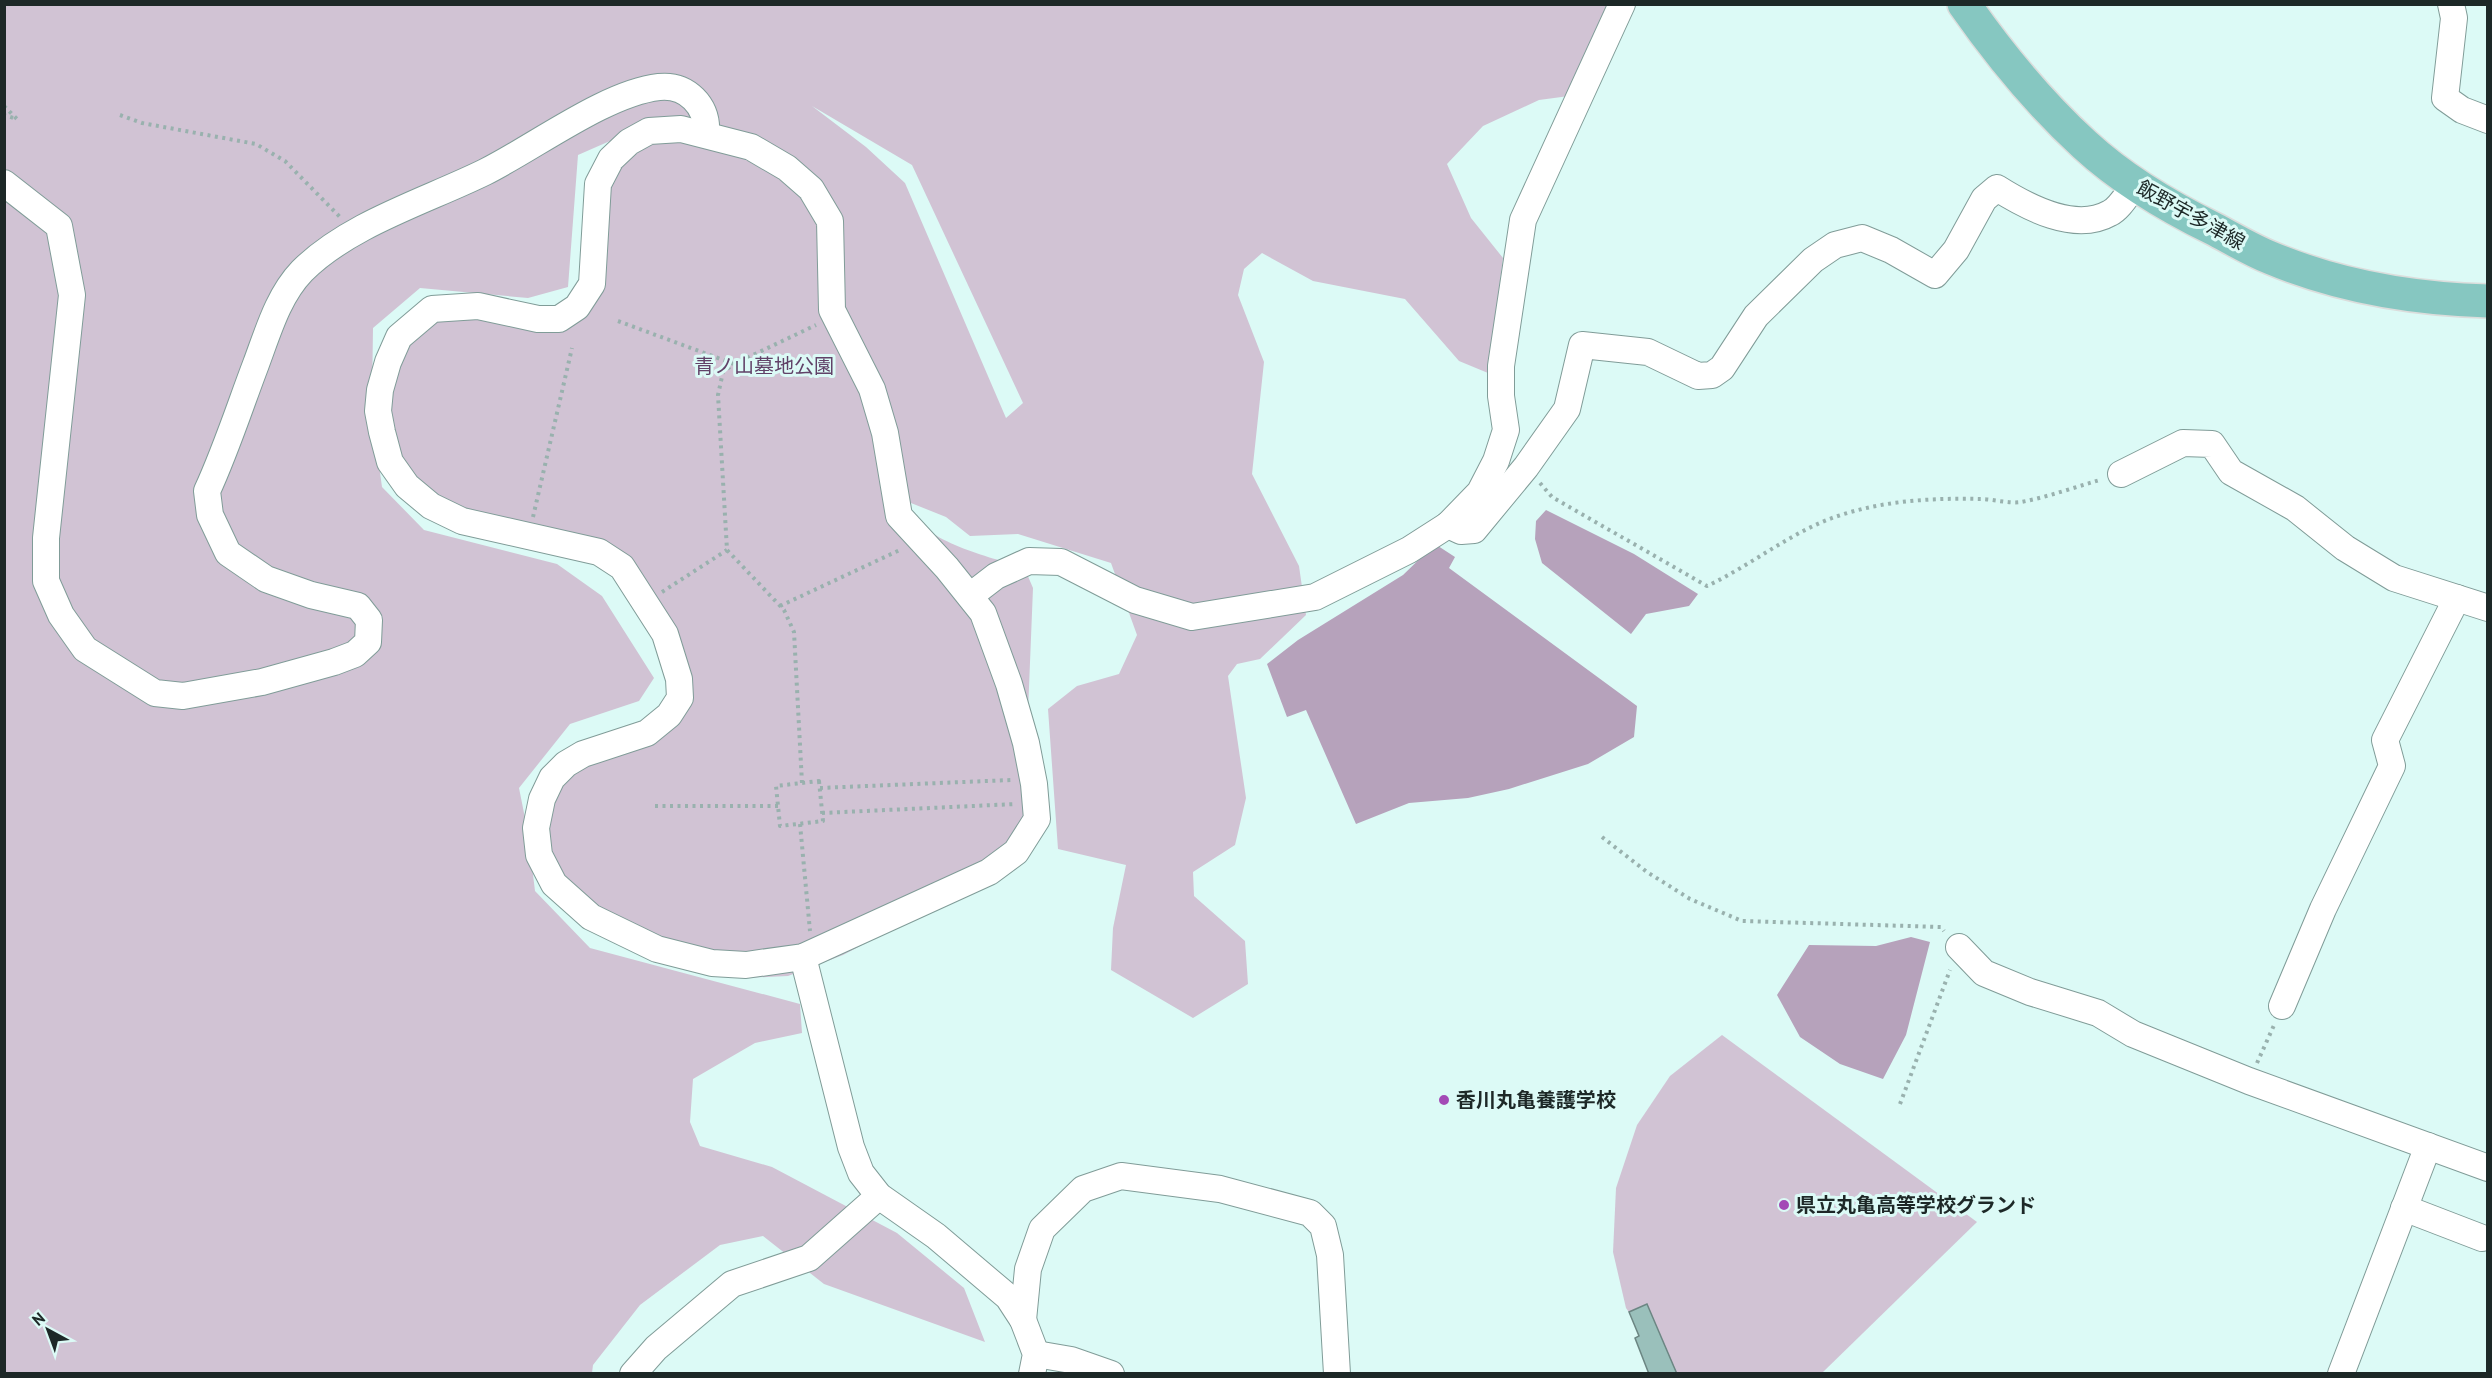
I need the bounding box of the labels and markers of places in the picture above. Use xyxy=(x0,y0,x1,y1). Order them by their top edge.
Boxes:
place label: 香川丸亀養護学校 xyxy=(1456,1087,1616,1113)
marker: 香川丸亀養護学校 xyxy=(1437,1093,1451,1107)
place label: 県立丸亀高等学校グランド xyxy=(1796,1192,2036,1218)
marker: 県立丸亀高等学校グランド xyxy=(1777,1198,1791,1212)

